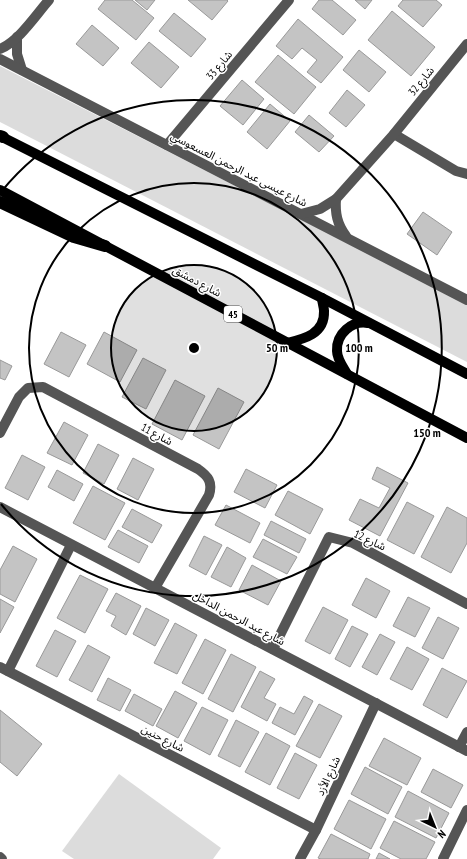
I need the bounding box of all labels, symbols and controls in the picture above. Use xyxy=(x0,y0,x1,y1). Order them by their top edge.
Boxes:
street label: شارع 33 xyxy=(203,47,236,83)
street label: شارع 32 xyxy=(405,63,438,99)
street label: شارع عيسى عبد الرحمن العسعوسي xyxy=(167,128,310,212)
street label: شارع دمشق xyxy=(170,262,224,301)
road number: 45 xyxy=(224,306,242,322)
text: 50 m xyxy=(266,340,288,355)
text: 100 m xyxy=(345,340,373,355)
centre of rings xyxy=(187,341,201,355)
street label: شارع 11 xyxy=(138,420,175,449)
text: 150 m xyxy=(413,425,441,440)
street label: شارع 12 xyxy=(351,527,389,555)
street label: شارع عبد الرحمن الداخل xyxy=(190,588,288,649)
street label: شارع حنين xyxy=(139,721,187,756)
street label: شارع الأزد xyxy=(313,754,344,798)
north arrow xyxy=(415,807,455,847)
text: N xyxy=(435,827,449,841)

